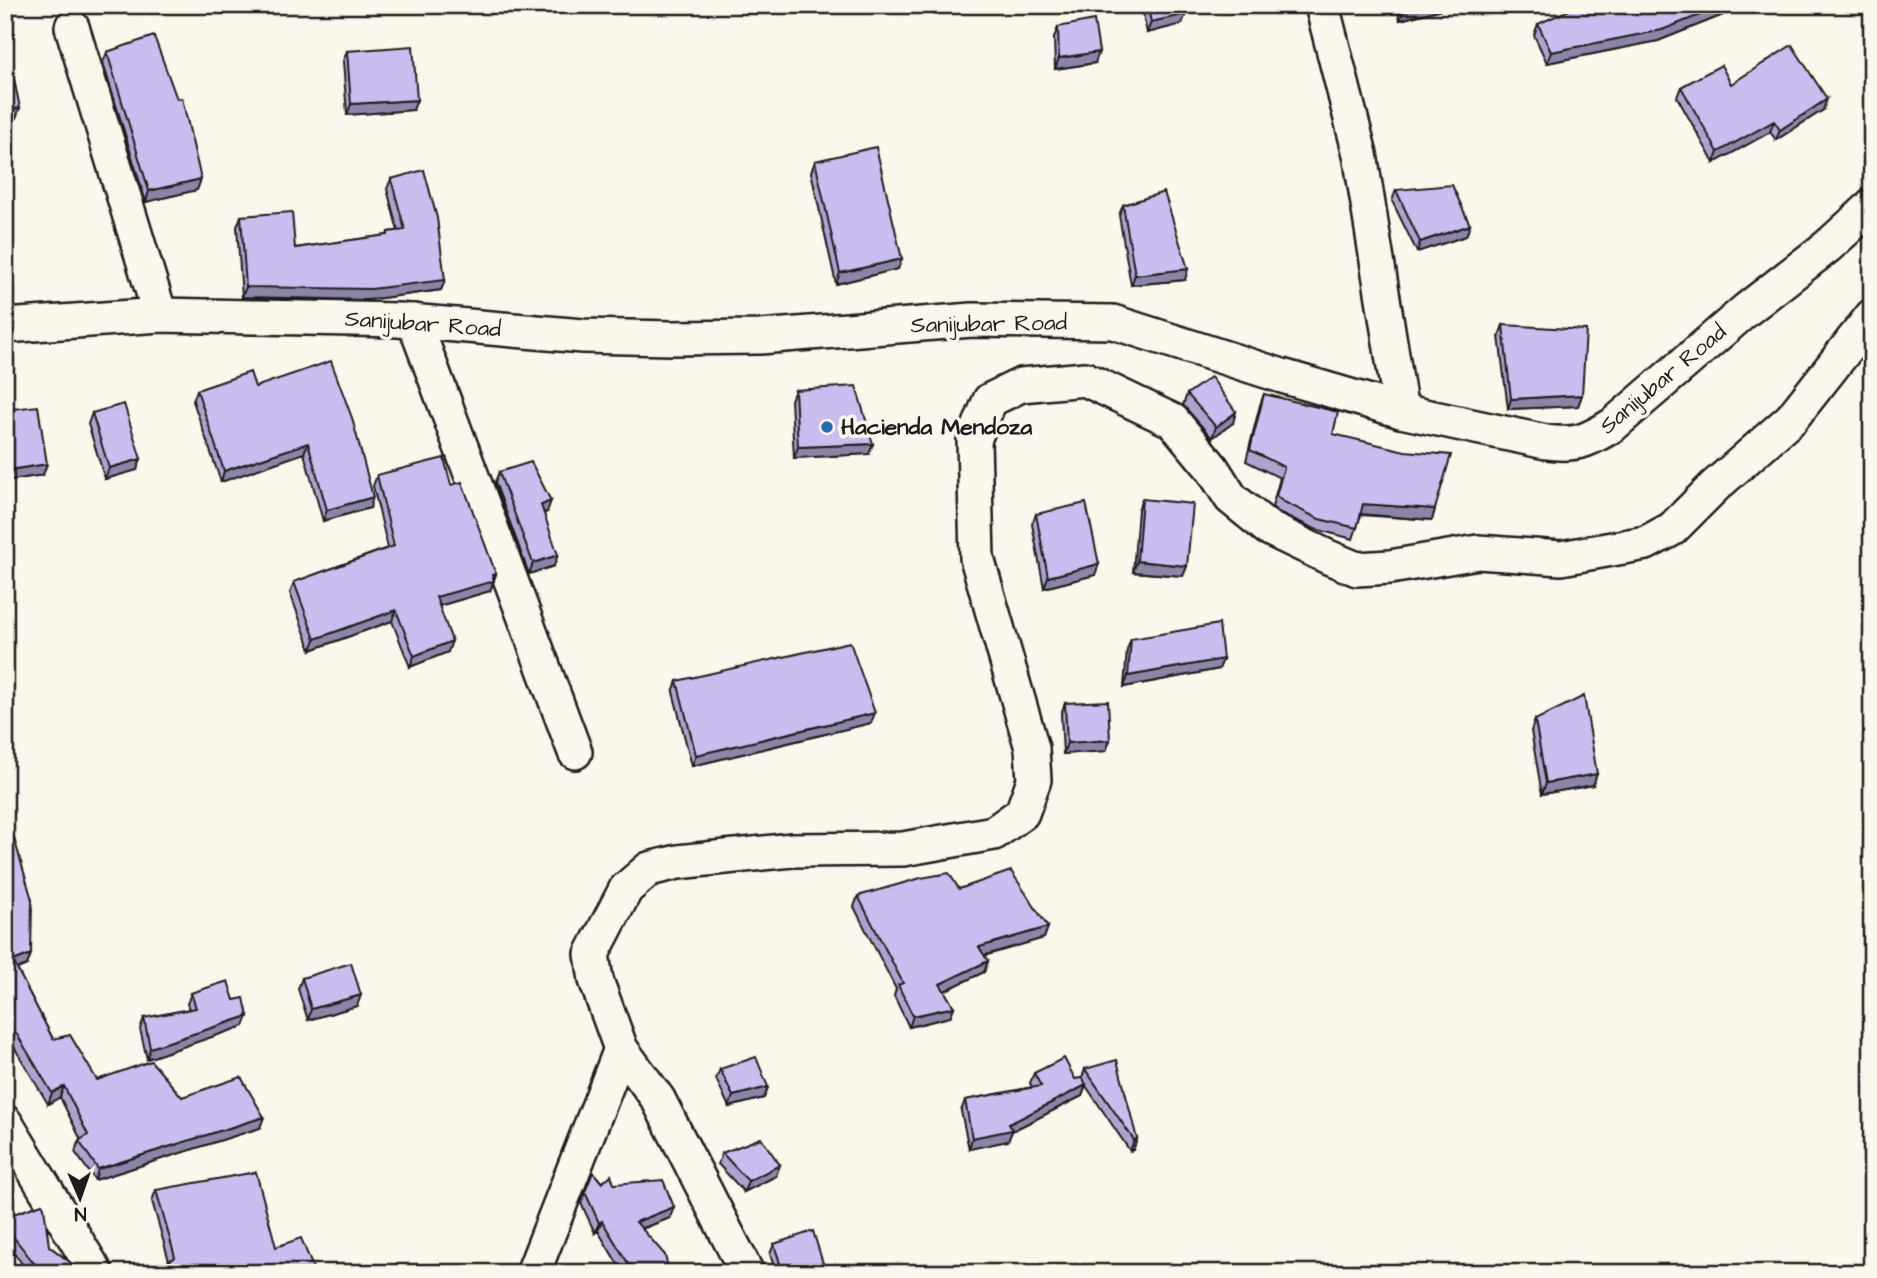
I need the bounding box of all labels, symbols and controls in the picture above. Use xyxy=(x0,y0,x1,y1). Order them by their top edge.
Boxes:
street label: Sanijubar Road xyxy=(344,303,502,345)
street label: Sanijubar Road xyxy=(910,307,1068,341)
street label: Sanijubar Road xyxy=(1593,316,1733,442)
place label: Hacienda Mendoza xyxy=(841,411,1032,443)
marker: Hacienda Mendoza xyxy=(819,419,835,435)
north arrow xyxy=(46,1162,116,1232)
text: N xyxy=(74,1200,87,1227)

